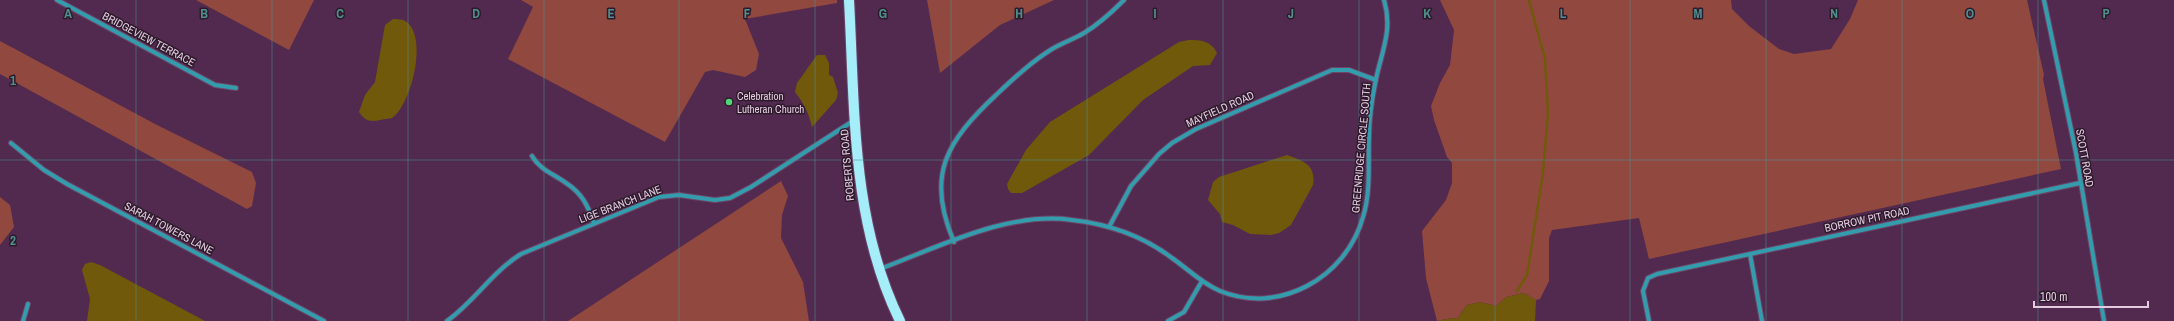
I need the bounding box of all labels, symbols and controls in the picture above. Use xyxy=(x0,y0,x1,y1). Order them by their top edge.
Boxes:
text: A xyxy=(64,5,72,22)
text: B xyxy=(200,5,208,22)
text: C xyxy=(336,5,344,22)
text: D xyxy=(472,5,480,22)
text: E xyxy=(607,5,615,22)
text: F xyxy=(744,5,751,22)
text: G xyxy=(879,5,887,22)
text: H xyxy=(1015,5,1023,22)
text: I xyxy=(1154,5,1157,22)
text: J xyxy=(1288,5,1294,22)
text: K xyxy=(1423,5,1431,22)
text: L xyxy=(1560,5,1567,22)
text: M xyxy=(1694,5,1703,22)
text: N xyxy=(1830,5,1838,22)
text: O xyxy=(1966,5,1974,22)
text: P xyxy=(2102,5,2110,22)
street label: BRIDGEVIEW TERRACE xyxy=(100,9,198,69)
text: 1 xyxy=(10,72,16,89)
street label: GREENRIDGE CIRCLE SOUTH xyxy=(1348,82,1374,214)
street label: MAYFIELD ROAD xyxy=(1184,88,1256,130)
place label: Celebration Lutheran Church xyxy=(737,89,804,116)
marker: Celebration Lutheran Church xyxy=(724,97,734,107)
street label: SCOTT ROAD xyxy=(2073,128,2097,188)
street label: ROBERTS ROAD xyxy=(837,129,857,201)
street label: LIGE BRANCH LANE xyxy=(577,182,663,226)
street label: SARAH TOWERS LANE xyxy=(122,199,216,257)
street label: BORROW PIT ROAD xyxy=(1823,203,1911,235)
text: 2 xyxy=(10,232,16,249)
scale bar xyxy=(2034,283,2148,309)
text: 100 m xyxy=(2040,289,2067,305)

